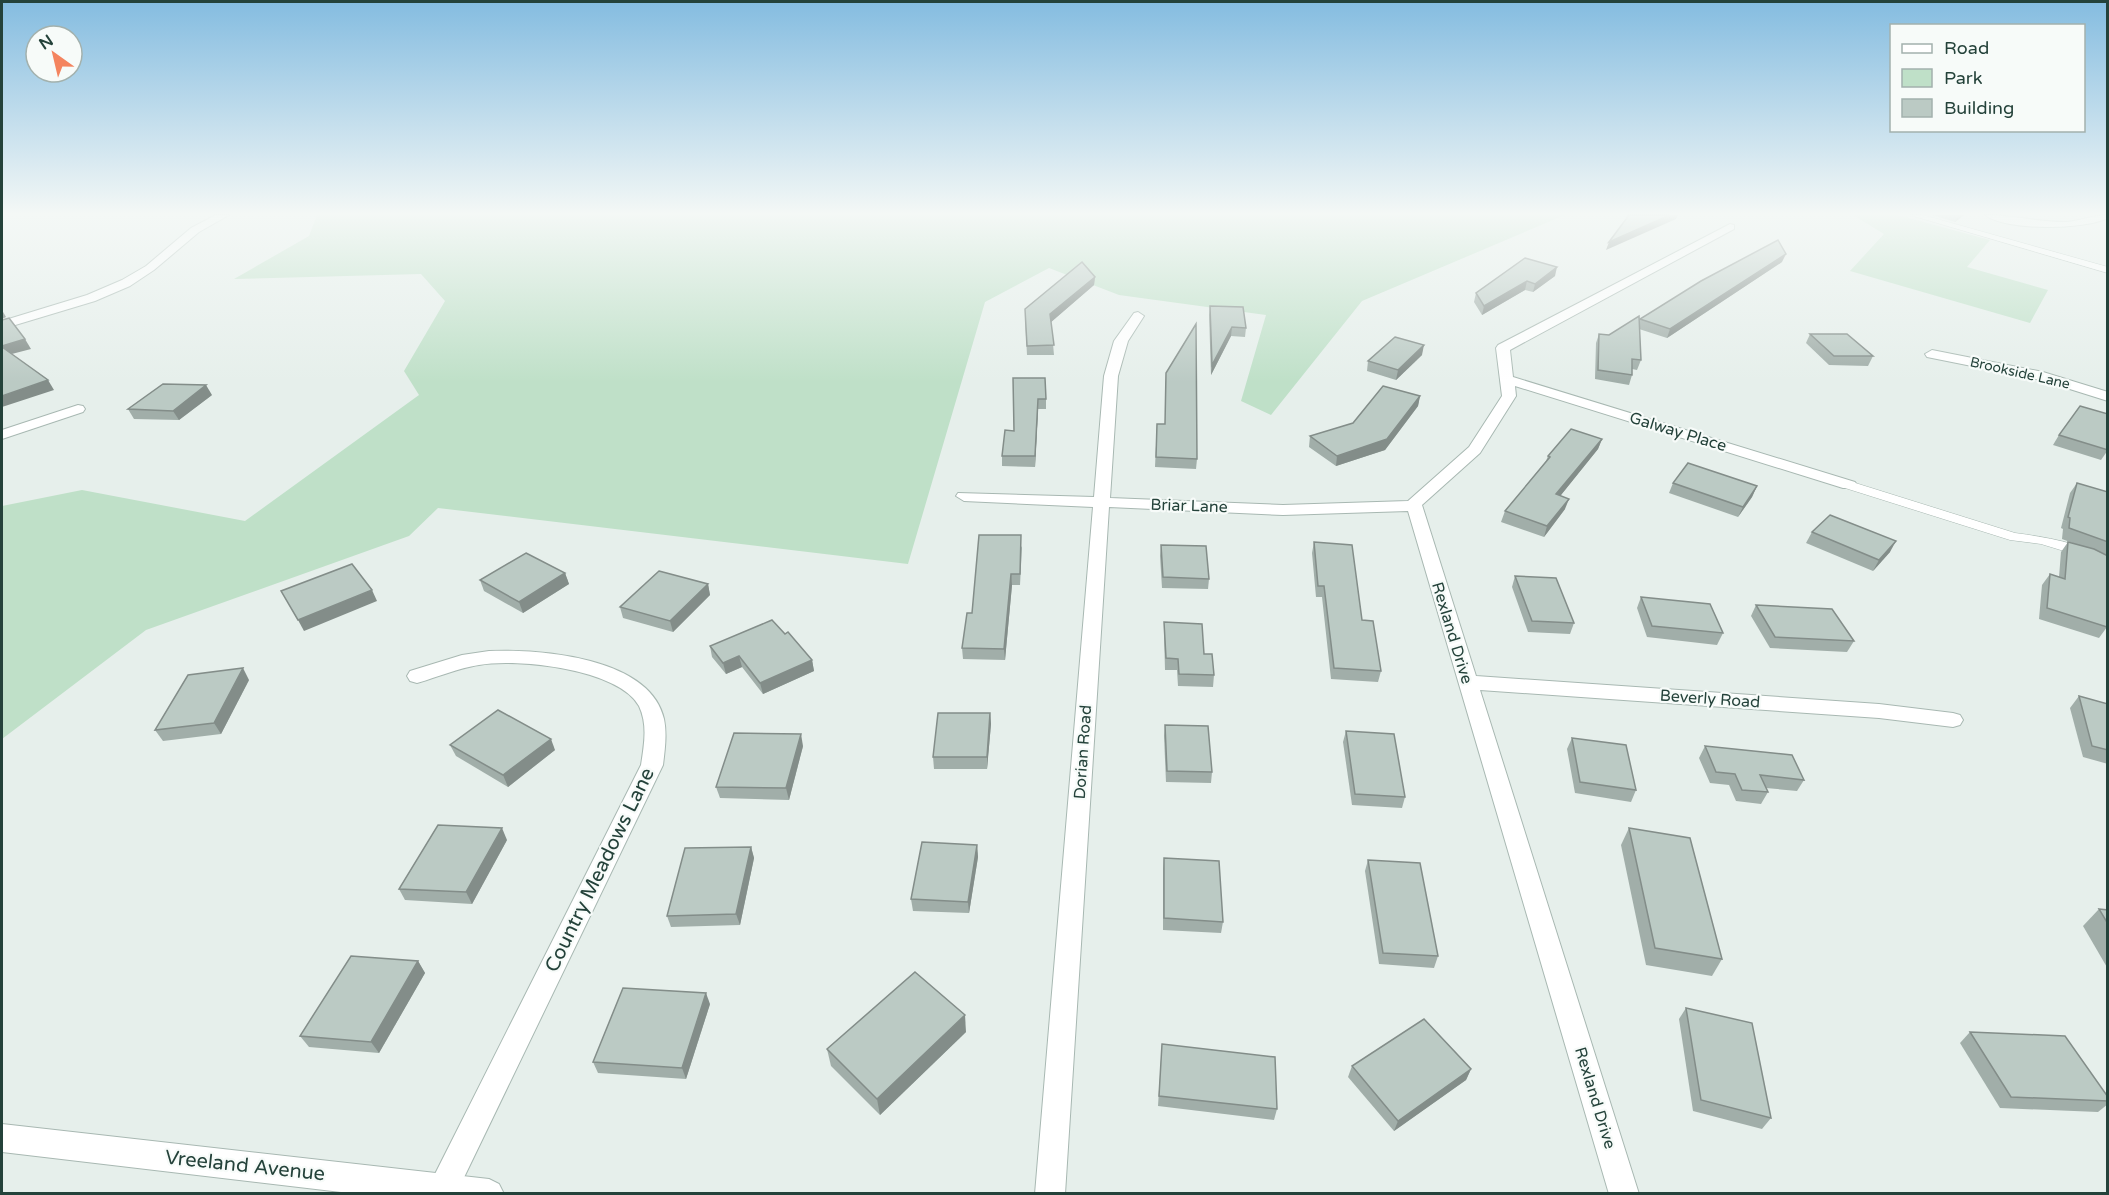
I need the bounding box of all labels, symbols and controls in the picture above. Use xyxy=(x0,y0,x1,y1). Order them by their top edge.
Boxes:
north arrow xyxy=(24,24,84,84)
legend xyxy=(1890,24,2085,132)
text: N xyxy=(35,31,57,54)
text: Road xyxy=(1944,37,1989,59)
text: Park xyxy=(1944,67,1983,89)
text: Building xyxy=(1944,97,2014,119)
street label: Brookside Lane xyxy=(1968,353,2072,393)
street label: Galway Place xyxy=(1627,408,1729,456)
street label: Briar Lane xyxy=(1150,495,1228,517)
street label: Rexland Drive xyxy=(1427,580,1477,686)
street label: Beverly Road xyxy=(1659,686,1761,712)
street label: Dorian Road xyxy=(1070,704,1096,800)
street label: Country Meadows Lane xyxy=(540,764,660,976)
street label: Rexland Drive xyxy=(1570,1045,1620,1151)
street label: Vreeland Avenue xyxy=(164,1146,326,1186)

